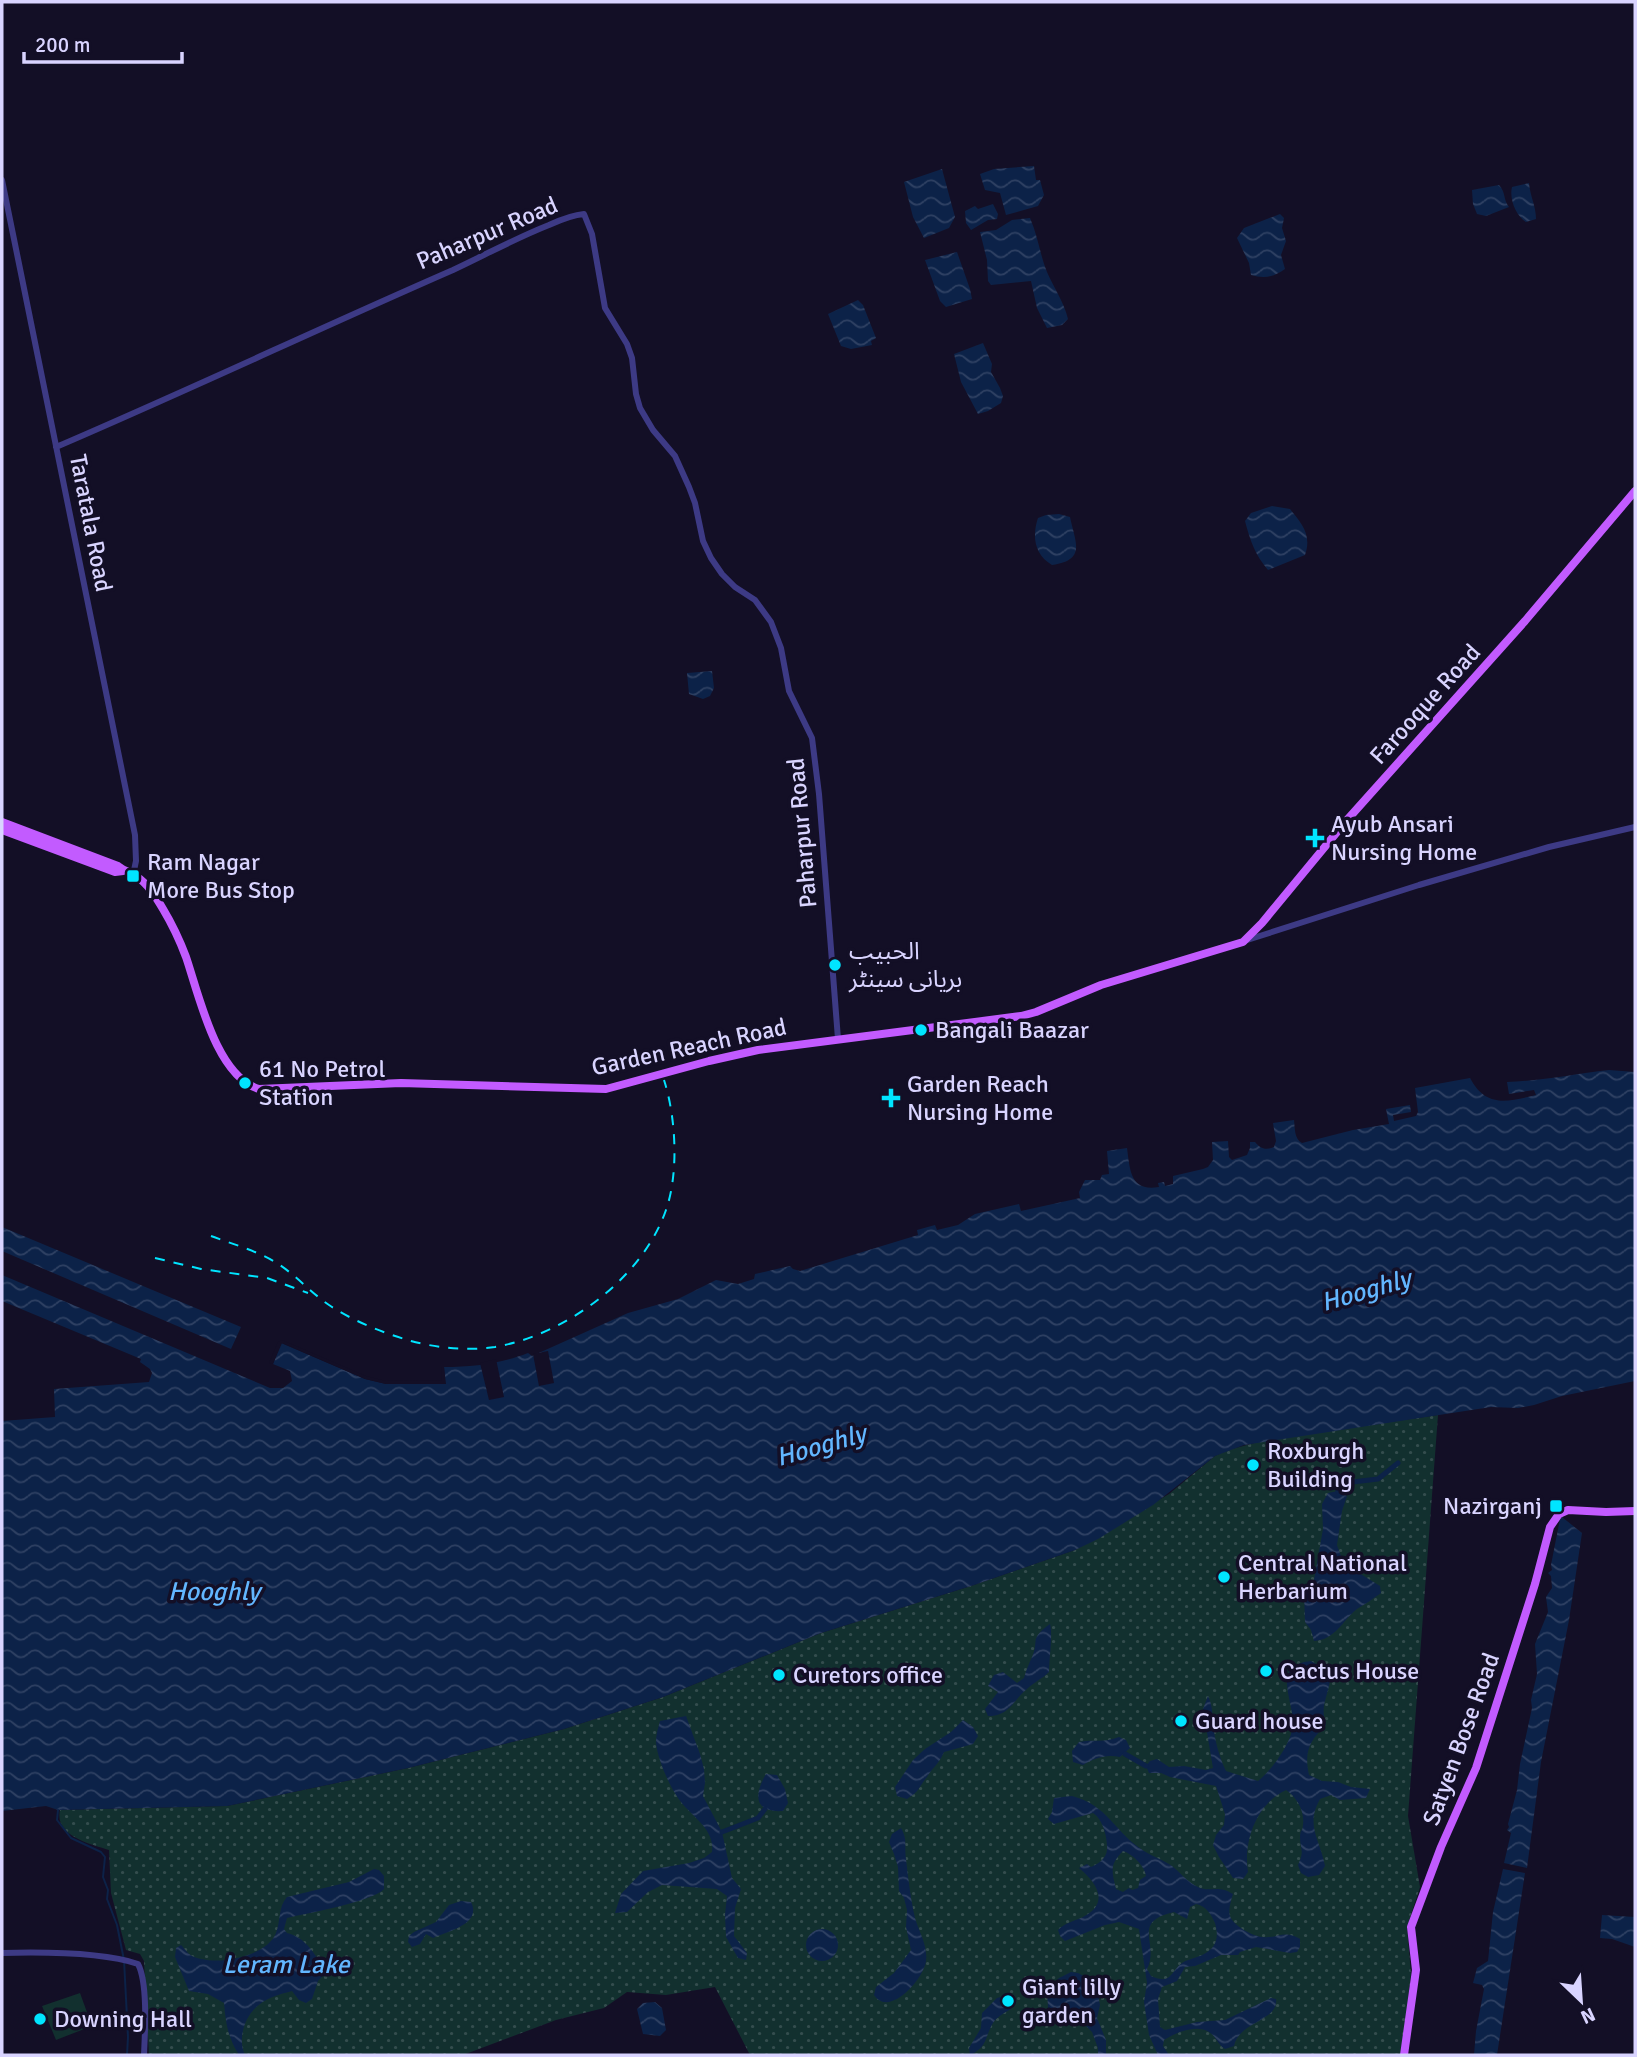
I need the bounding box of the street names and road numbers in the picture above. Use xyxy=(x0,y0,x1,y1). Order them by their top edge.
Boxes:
street label: Paharpur Road xyxy=(412,190,562,276)
street label: Taratala Road xyxy=(63,452,119,594)
street label: Farooque Road xyxy=(1363,638,1487,770)
street label: Paharpur Road xyxy=(780,757,824,909)
street label: Garden Reach Road xyxy=(589,1012,789,1082)
street label: Satyen Bose Road xyxy=(1416,1649,1506,1829)

